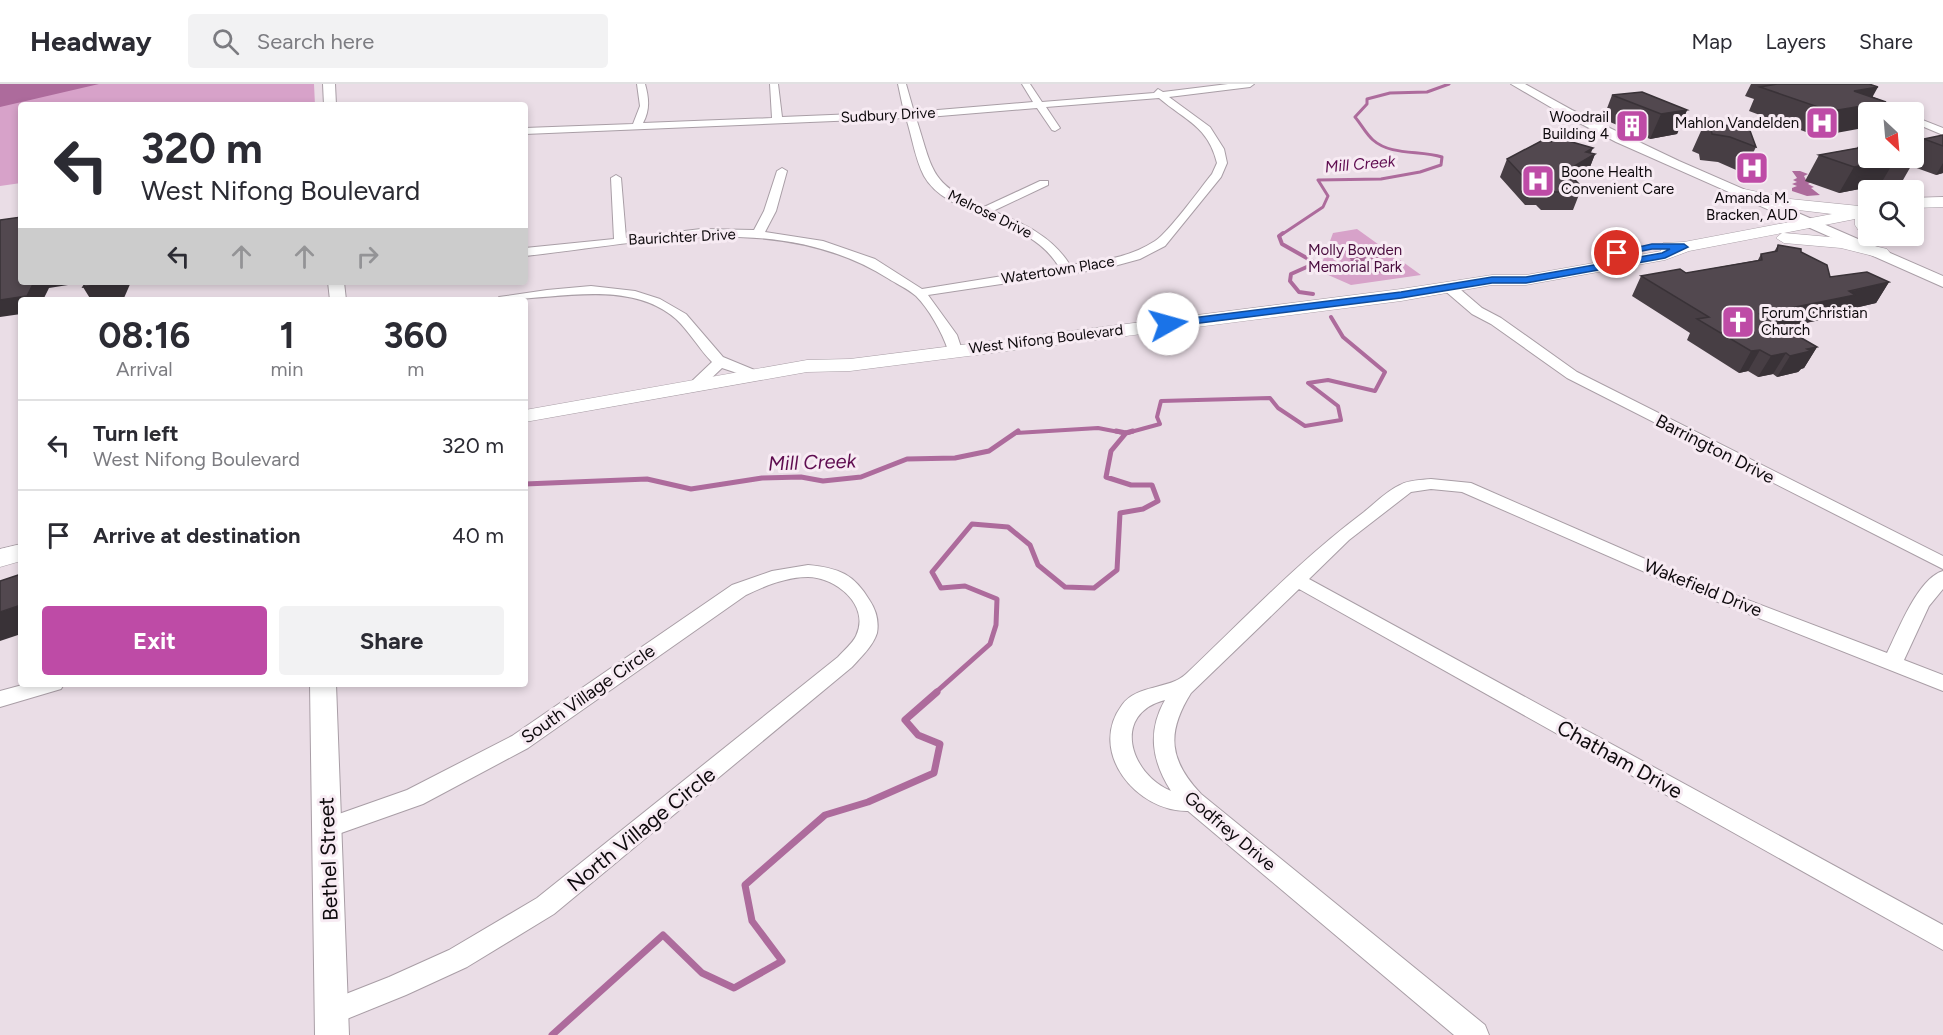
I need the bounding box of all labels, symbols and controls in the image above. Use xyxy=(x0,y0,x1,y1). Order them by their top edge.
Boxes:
search box xyxy=(188,14,608,68)
text: Headway xyxy=(30,24,152,58)
icon: search xyxy=(209,25,242,58)
text: Search here xyxy=(257,28,374,55)
text: Map xyxy=(1692,29,1732,54)
text: Layers xyxy=(1765,29,1826,54)
text: Share xyxy=(1859,29,1913,54)
north arrow xyxy=(1858,102,1924,168)
map controls xyxy=(1858,102,1924,246)
street label: Sudbury Drive xyxy=(840,104,936,126)
hospital icon: Mahlon Vandelden xyxy=(1804,105,1840,141)
place label: Woodrail Building 4 xyxy=(1542,108,1609,143)
building icon: Woodrail Building 4 xyxy=(1614,108,1650,144)
place label: Mahlon Vandelden xyxy=(1675,114,1799,132)
text: 320 m xyxy=(141,123,263,174)
icon: left xyxy=(42,126,120,204)
hospital icon: Amanda M. Bracken, AUD xyxy=(1734,150,1770,186)
water label: Mill Creek xyxy=(1324,151,1397,177)
hospital icon: Boone Health Convenient Care xyxy=(1520,163,1556,199)
place label: Boone Health Convenient Care xyxy=(1561,163,1674,198)
text: West Nifong Boulevard xyxy=(141,174,420,207)
button: search xyxy=(1858,180,1924,246)
street label: Melrose Drive xyxy=(945,186,1035,242)
place label: Amanda M. Bracken, AUD xyxy=(1706,189,1798,224)
street label: Baurichter Drive xyxy=(628,225,736,249)
pin xyxy=(1591,227,1642,278)
icon: arrive xyxy=(1600,236,1633,269)
icon: left xyxy=(162,240,195,273)
icon: ahead xyxy=(225,240,258,273)
icon: ahead xyxy=(288,240,321,273)
icon: right xyxy=(351,240,384,273)
park label: Molly Bowden Memorial Park xyxy=(1308,241,1403,276)
street label: Watertown Place xyxy=(1000,252,1116,288)
position arrow xyxy=(1136,292,1200,356)
church icon: Forum Christian Church xyxy=(1720,304,1756,340)
place label: Forum Christian Church xyxy=(1761,304,1868,339)
text: 08:16 xyxy=(98,314,190,357)
text: 1 xyxy=(279,314,295,357)
text: 360 xyxy=(384,314,448,357)
street label: West Nifong Boulevard xyxy=(968,321,1124,357)
text: Arrival xyxy=(116,357,173,381)
text: min xyxy=(271,357,303,381)
text: m xyxy=(407,357,424,381)
street label: Barrington Drive xyxy=(1652,410,1778,488)
text: Turn left xyxy=(93,420,179,447)
icon: left xyxy=(42,429,75,462)
text: 320 m xyxy=(441,432,504,459)
text: West Nifong Boulevard xyxy=(93,447,300,471)
water label: Mill Creek xyxy=(767,448,858,476)
icon: arrive xyxy=(42,519,75,552)
text: Arrive at destination xyxy=(93,522,301,549)
text: 40 m xyxy=(452,522,504,549)
street label: Wakefield Drive xyxy=(1641,554,1765,622)
button: Exit xyxy=(42,606,267,675)
button: Share xyxy=(279,606,504,675)
street label: South Village Circle xyxy=(517,640,659,748)
street label: Chatham Drive xyxy=(1553,714,1687,804)
street label: North Village Circle xyxy=(562,762,720,896)
street label: Godfrey Drive xyxy=(1180,786,1280,876)
street label: Bethel Street xyxy=(313,797,343,921)

